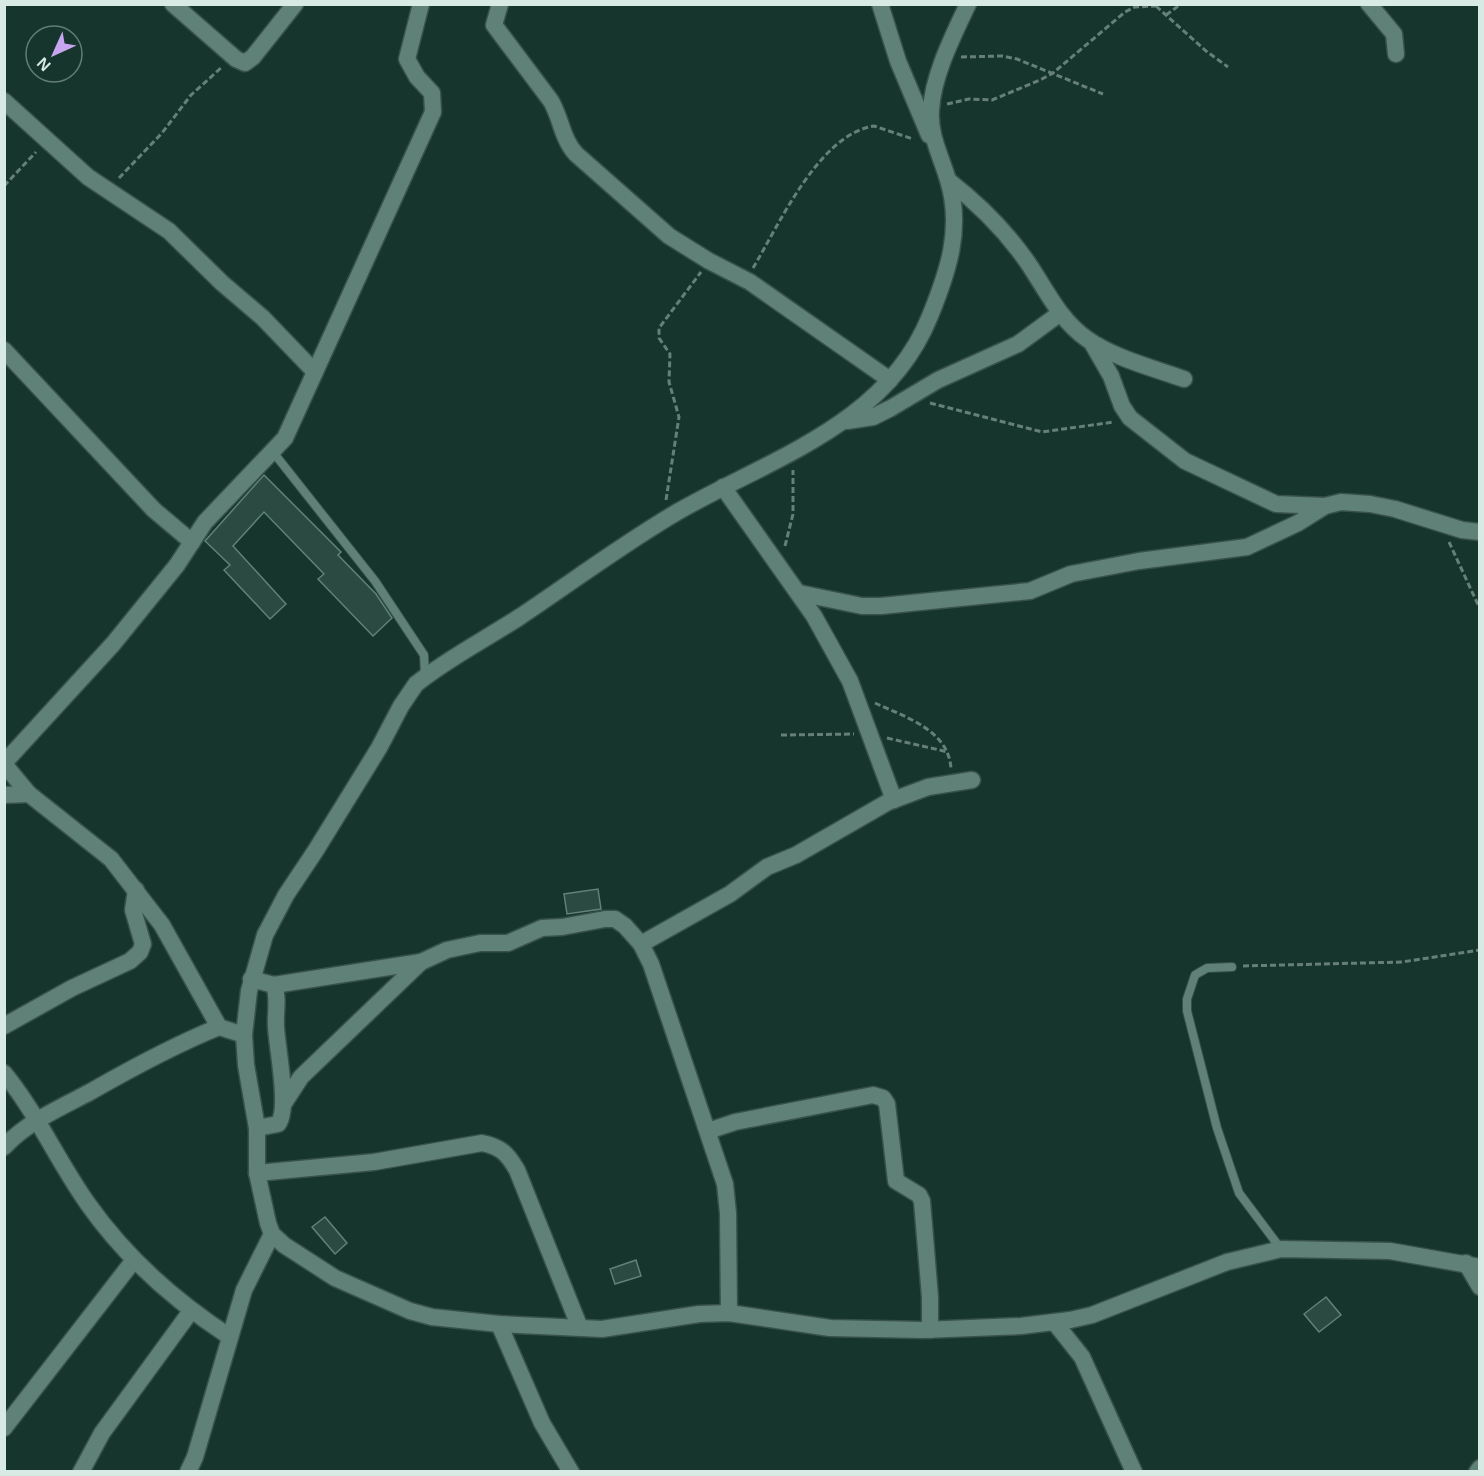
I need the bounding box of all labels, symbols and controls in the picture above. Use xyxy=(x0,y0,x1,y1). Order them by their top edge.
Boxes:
north arrow xyxy=(24,24,84,84)
text: N xyxy=(34,54,54,74)

